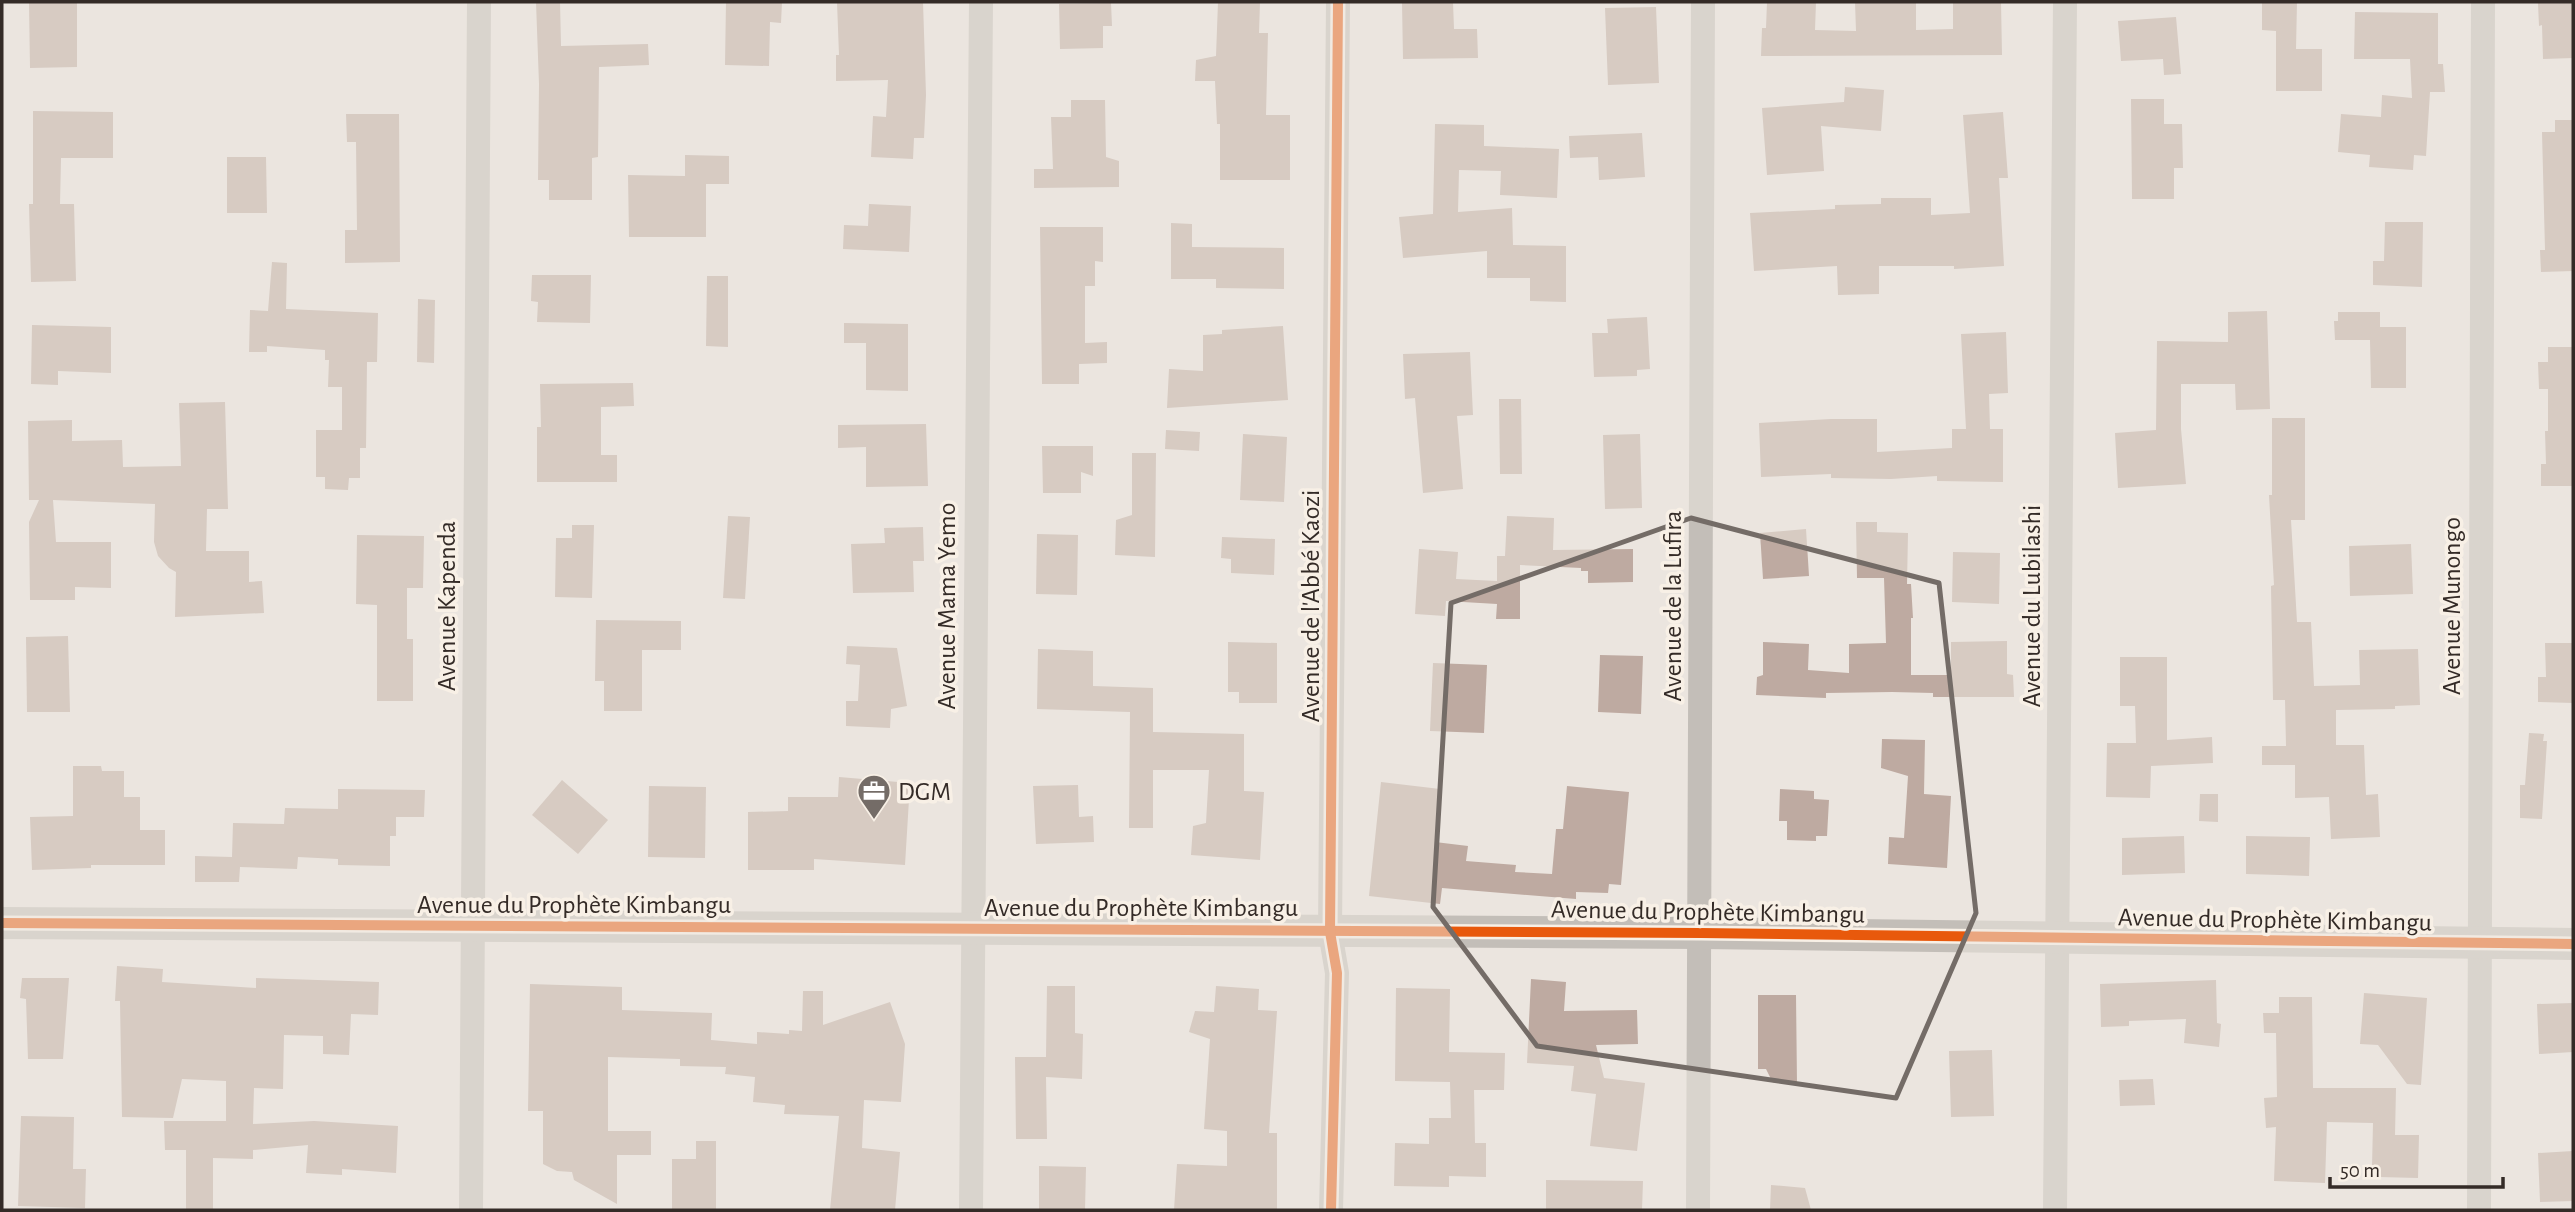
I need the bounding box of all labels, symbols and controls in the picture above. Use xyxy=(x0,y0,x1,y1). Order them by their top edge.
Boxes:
street label: Avenue de l'Abbé Kaozi xyxy=(1298,490,1324,722)
street label: Avenue Mama Yemo xyxy=(934,503,960,709)
street label: Avenue du Lubilashi xyxy=(2019,505,2045,707)
street label: Avenue de la Lufira xyxy=(1660,511,1686,701)
street label: Avenue Munongo xyxy=(2439,517,2465,695)
street label: Avenue Kapenda xyxy=(434,521,460,691)
office icon: DGM xyxy=(855,772,893,821)
place label: DGM xyxy=(898,779,951,805)
street label: Avenue du Prophète Kimbangu xyxy=(417,892,731,918)
street label: Avenue du Prophète Kimbangu xyxy=(984,895,1298,921)
street label: Avenue du Prophète Kimbangu xyxy=(1551,896,1865,928)
street label: Avenue du Prophète Kimbangu xyxy=(2118,904,2432,936)
scale bar xyxy=(2330,1146,2503,1190)
text: 50 m xyxy=(2340,1160,2380,1181)

